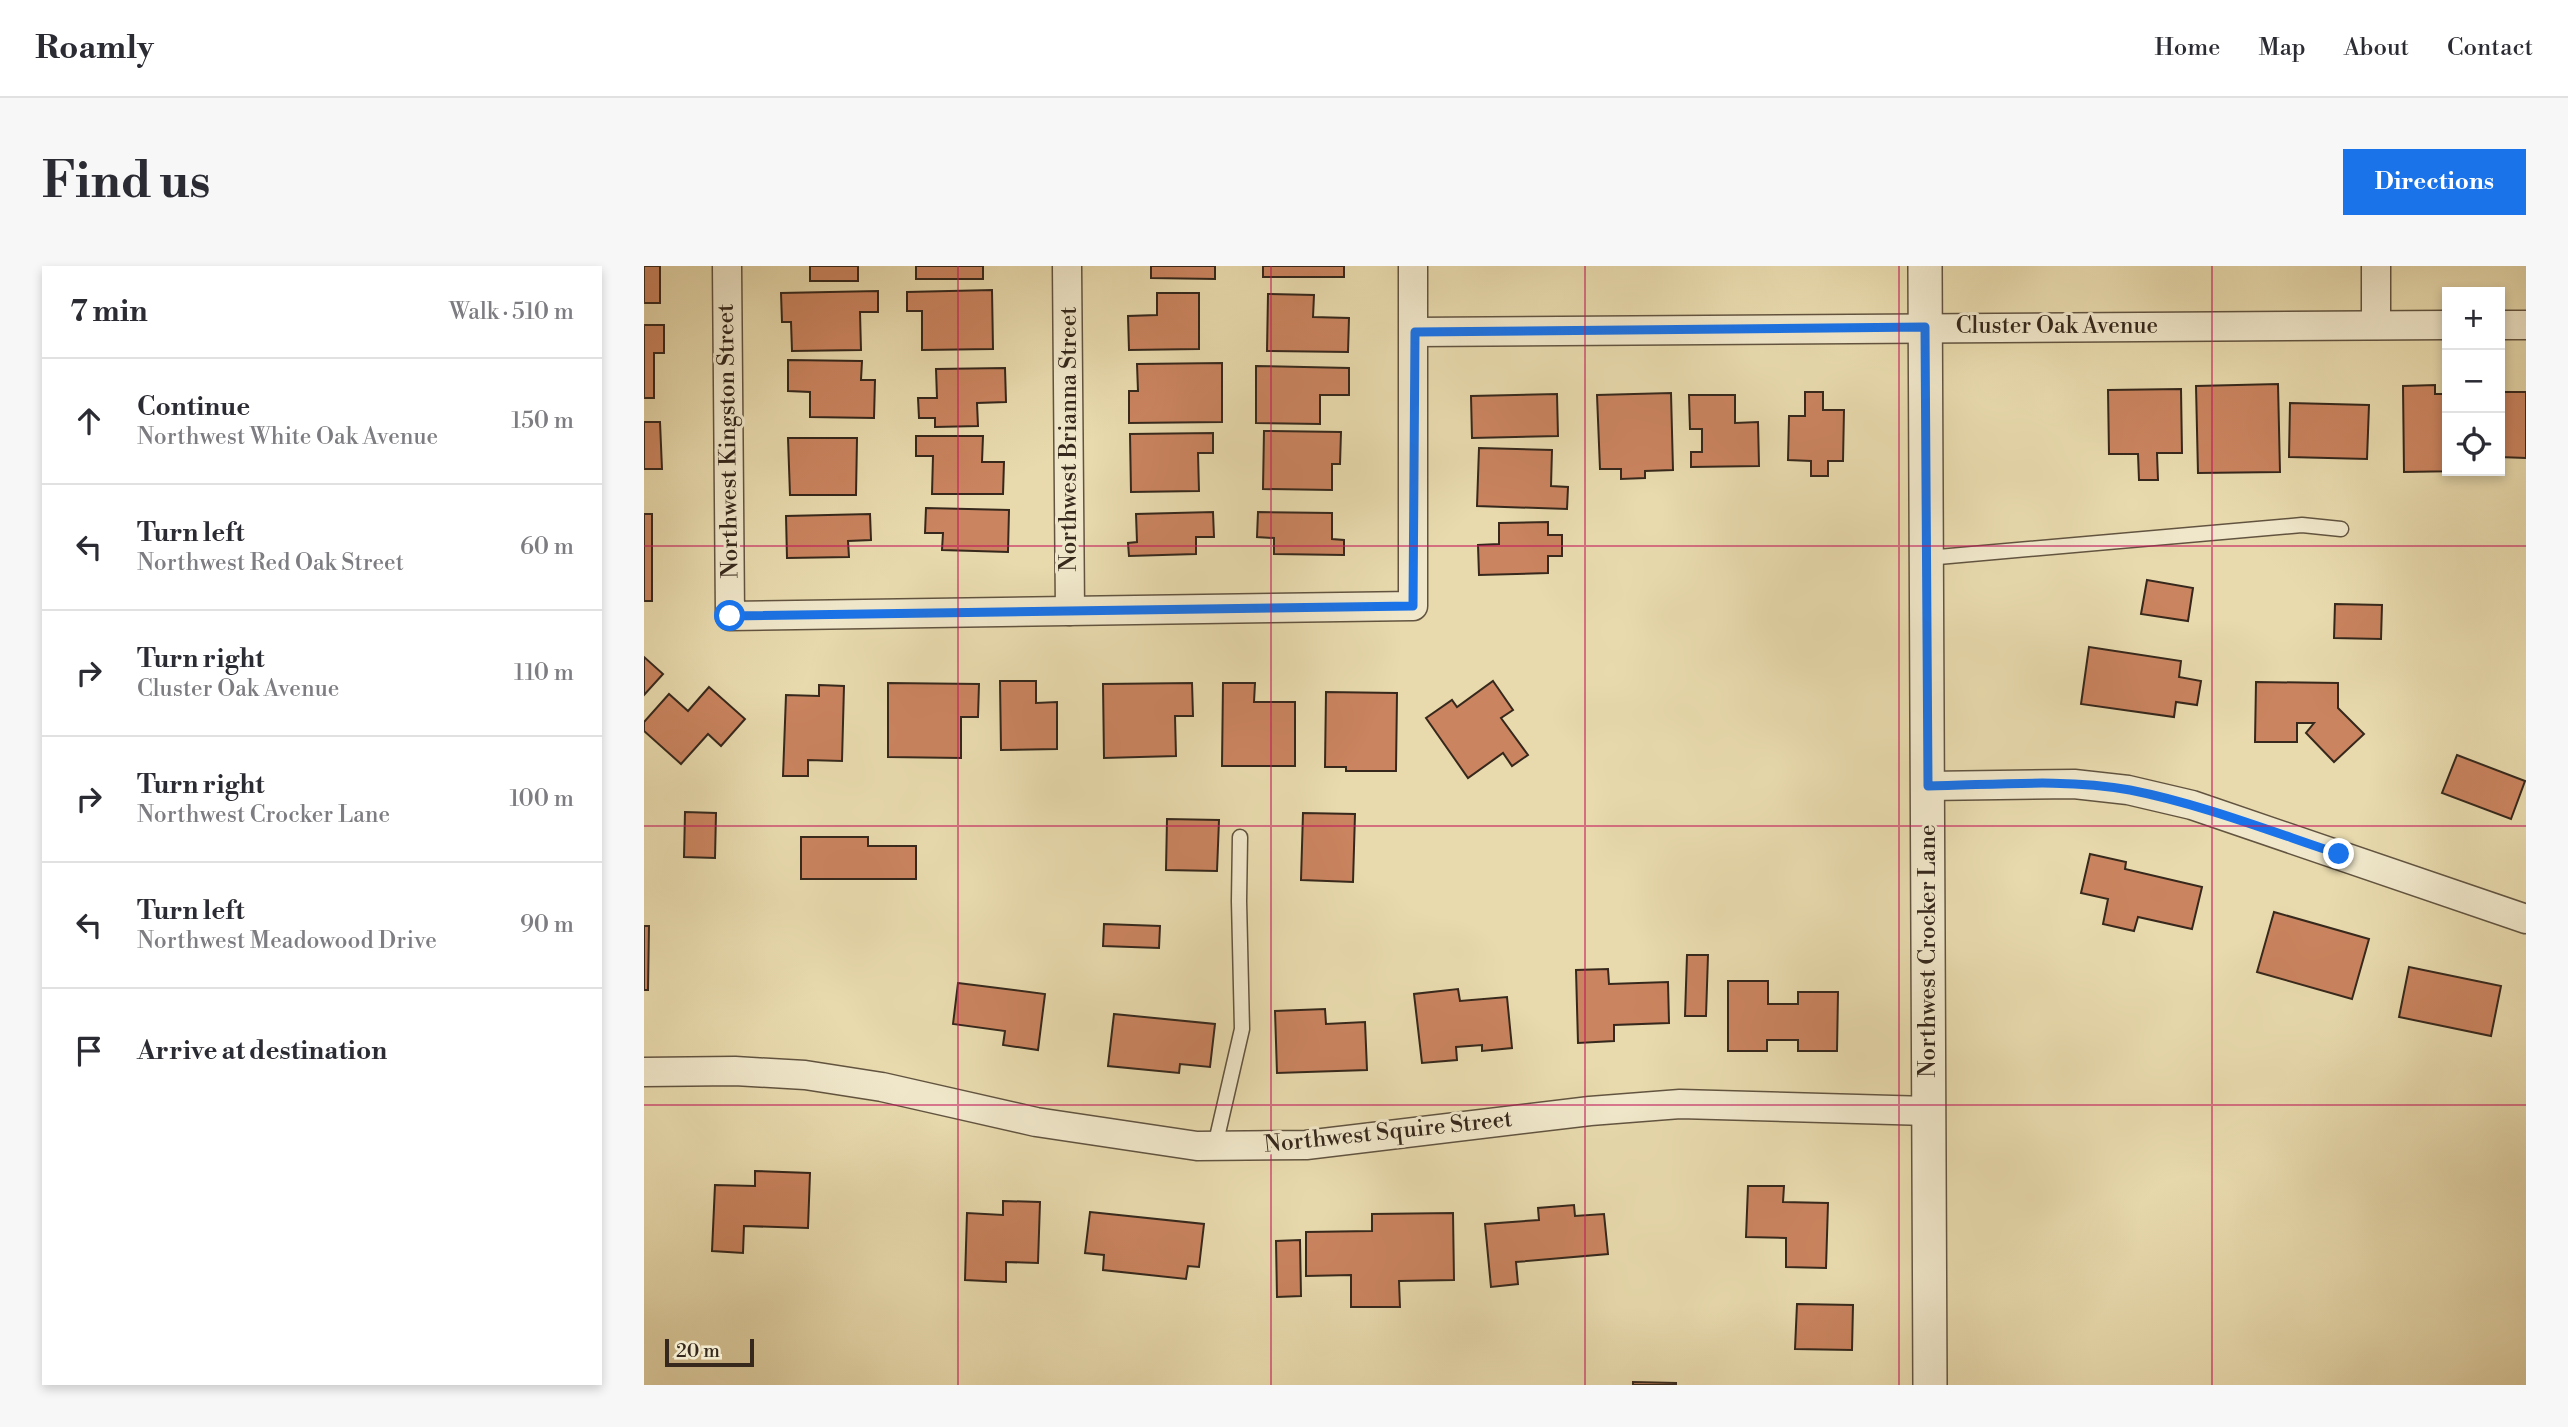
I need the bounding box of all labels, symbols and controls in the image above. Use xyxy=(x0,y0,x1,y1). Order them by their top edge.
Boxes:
text: Roamly xyxy=(35,28,154,69)
text: Home xyxy=(2155,33,2220,63)
text: Map xyxy=(2258,33,2306,63)
text: About xyxy=(2344,33,2409,63)
text: Contact xyxy=(2447,33,2533,63)
button: Directions xyxy=(2343,149,2526,215)
text: Find us xyxy=(42,152,211,213)
map controls xyxy=(2442,287,2505,476)
button: + xyxy=(2442,287,2505,350)
text: 7 min xyxy=(70,293,148,331)
text: Walk · 510 m xyxy=(449,298,574,326)
street label: Northwest Kingston Street xyxy=(712,303,744,579)
street label: Northwest Brianna Street xyxy=(1055,307,1083,571)
street label: Cluster Oak Avenue xyxy=(1956,312,2158,340)
button: − xyxy=(2442,350,2505,413)
text: Continue xyxy=(137,391,250,423)
icon: ahead xyxy=(70,402,108,440)
text: 150 m xyxy=(511,407,574,435)
button: locate xyxy=(2442,413,2505,476)
text: Northwest White Oak Avenue xyxy=(137,423,438,451)
text: Turn left xyxy=(137,517,245,549)
icon: left xyxy=(70,528,108,566)
text: 60 m xyxy=(520,533,574,561)
text: Northwest Red Oak Street xyxy=(137,549,404,577)
route start xyxy=(714,600,745,631)
text: Turn right xyxy=(137,643,265,675)
icon: right xyxy=(70,654,108,692)
text: 110 m xyxy=(514,659,574,687)
text: Cluster Oak Avenue xyxy=(137,675,339,703)
text: Turn right xyxy=(137,769,265,801)
icon: right xyxy=(70,780,108,818)
text: 100 m xyxy=(509,785,574,813)
text: Northwest Crocker Lane xyxy=(137,801,390,829)
street label: Northwest Crocker Lane xyxy=(1914,824,1942,1078)
route end xyxy=(2323,838,2354,869)
text: Turn left xyxy=(137,895,245,927)
icon: left xyxy=(70,906,108,944)
text: 90 m xyxy=(520,911,574,939)
text: Northwest Meadowood Drive xyxy=(137,927,437,955)
icon: arrive xyxy=(70,1032,108,1070)
text: Arrive at destination xyxy=(137,1035,387,1067)
street label: Northwest Squire Street xyxy=(1262,1105,1514,1159)
scale bar xyxy=(665,1336,754,1368)
text: 20 m xyxy=(676,1339,720,1363)

